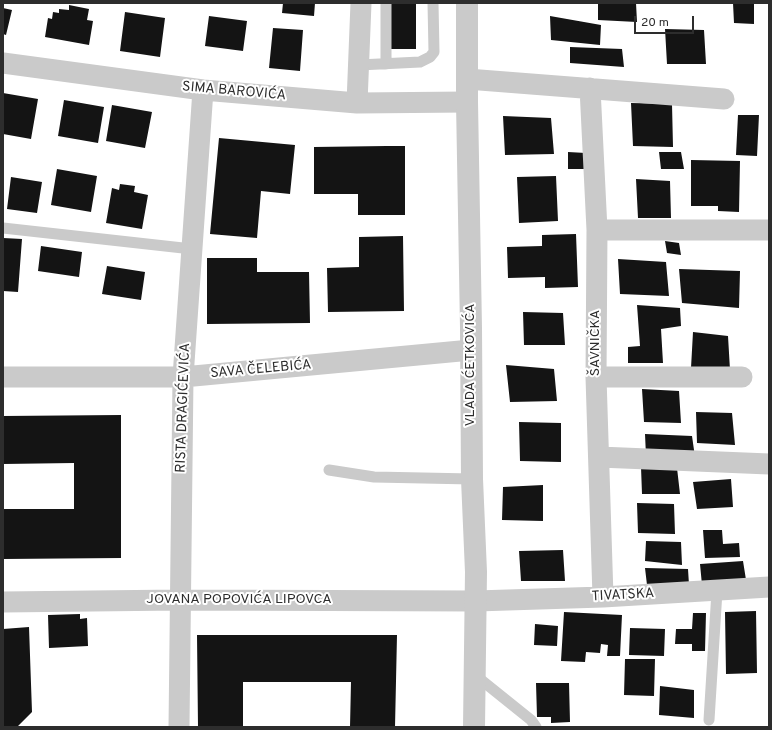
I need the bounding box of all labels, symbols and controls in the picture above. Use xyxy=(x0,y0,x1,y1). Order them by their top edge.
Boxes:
scale bar xyxy=(636,8,696,34)
text: 20 m xyxy=(641,15,669,31)
street label: SIMA BAROVIĆA xyxy=(181,79,287,105)
street label: VLADA ĆETKOVIĆA xyxy=(463,304,479,426)
street label: ŠAVNIČKA xyxy=(588,310,604,376)
street label: RISTA DRAGIĆEVIĆA xyxy=(173,343,195,473)
street label: SAVA ČELEBIĆA xyxy=(210,357,312,383)
street label: TIVATSKA xyxy=(591,586,655,606)
street label: JOVANA POPOVIĆA LIPOVCA xyxy=(146,592,332,608)

